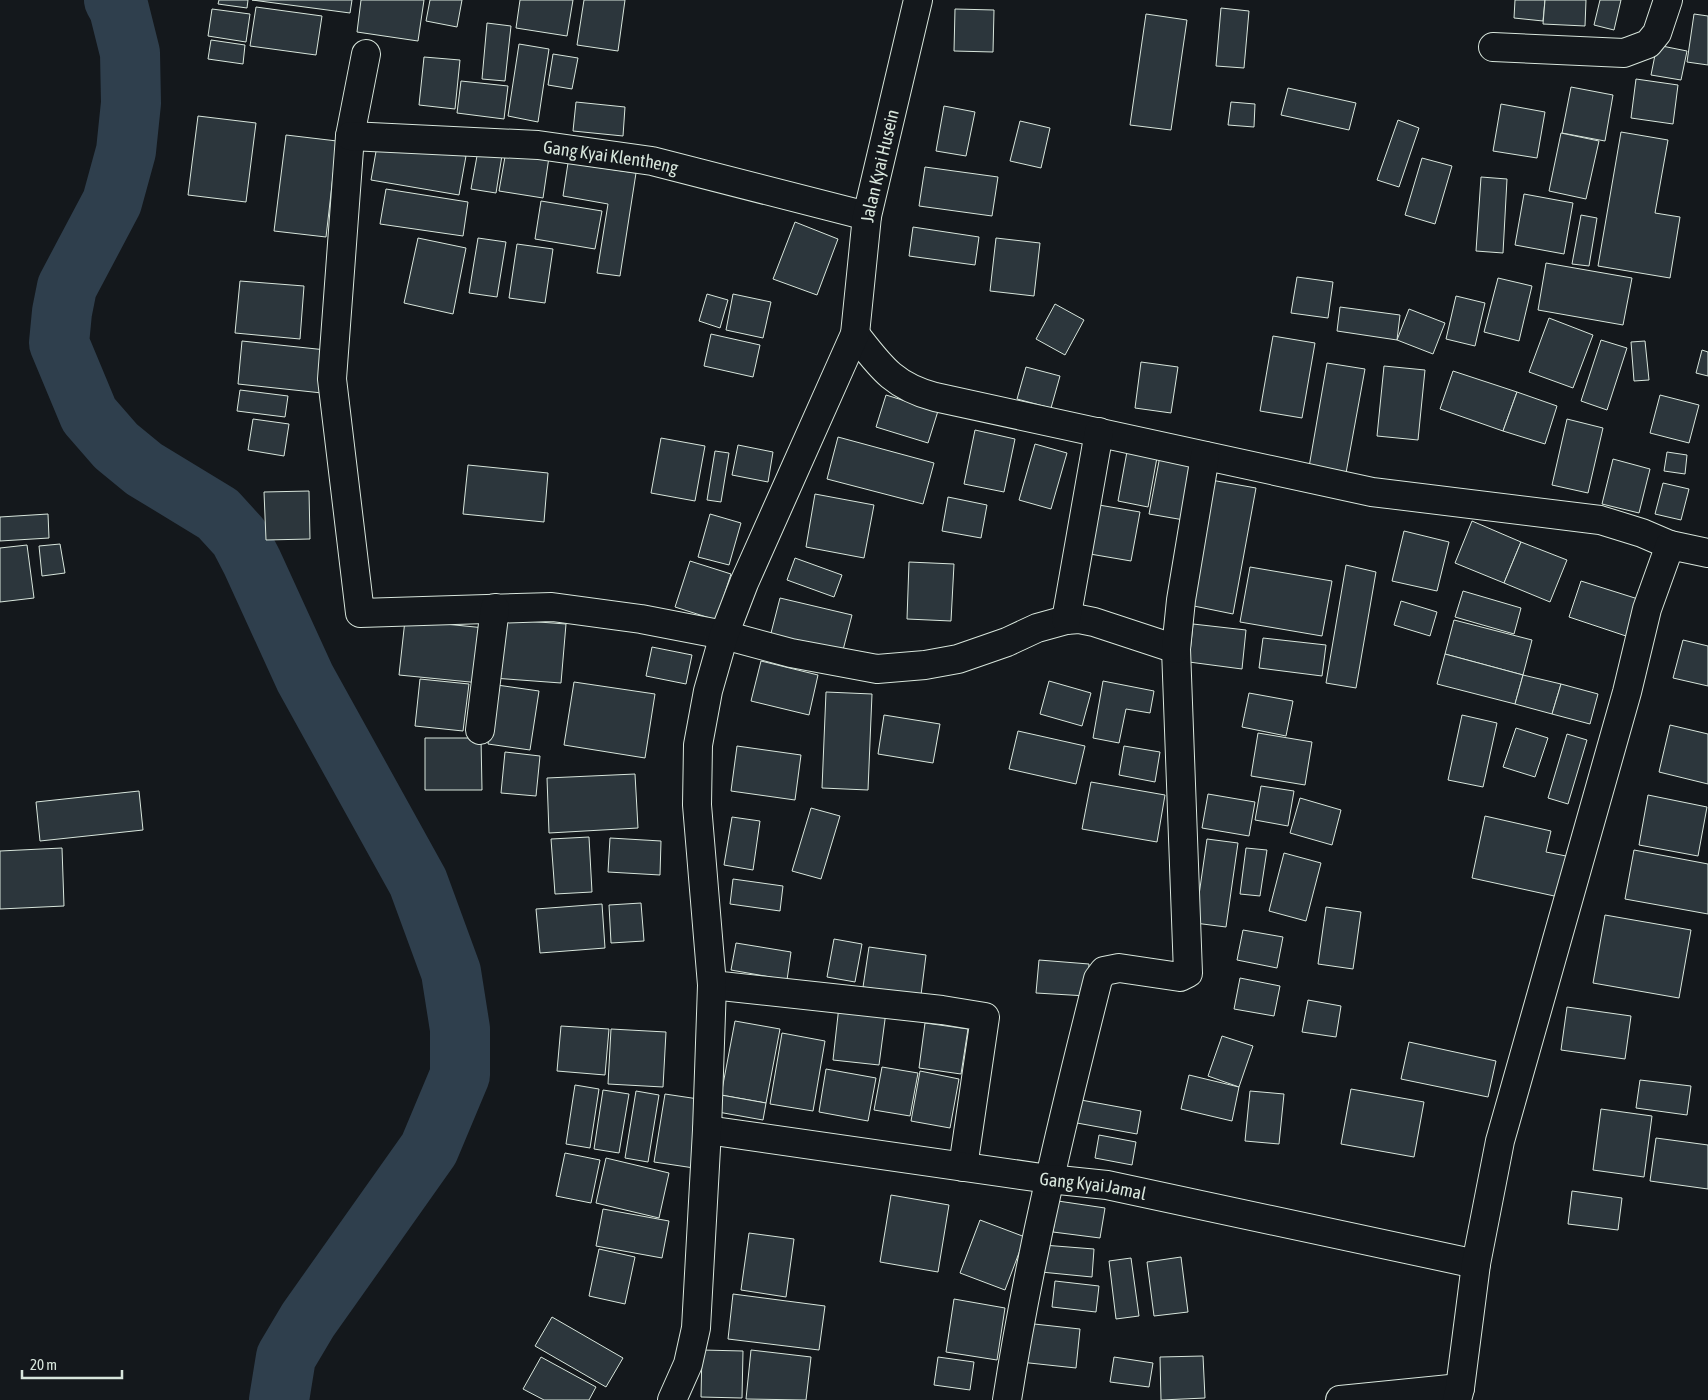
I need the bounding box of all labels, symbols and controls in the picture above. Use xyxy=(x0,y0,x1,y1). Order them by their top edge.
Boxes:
street label: Jalan Kyai Husein xyxy=(856,107,902,223)
street label: Gang Kyai Klentheng xyxy=(542,135,681,178)
street label: Gang Kyai Jamal xyxy=(1038,1167,1149,1204)
scale bar xyxy=(22,1348,122,1380)
text: 20 m xyxy=(30,1356,57,1373)

